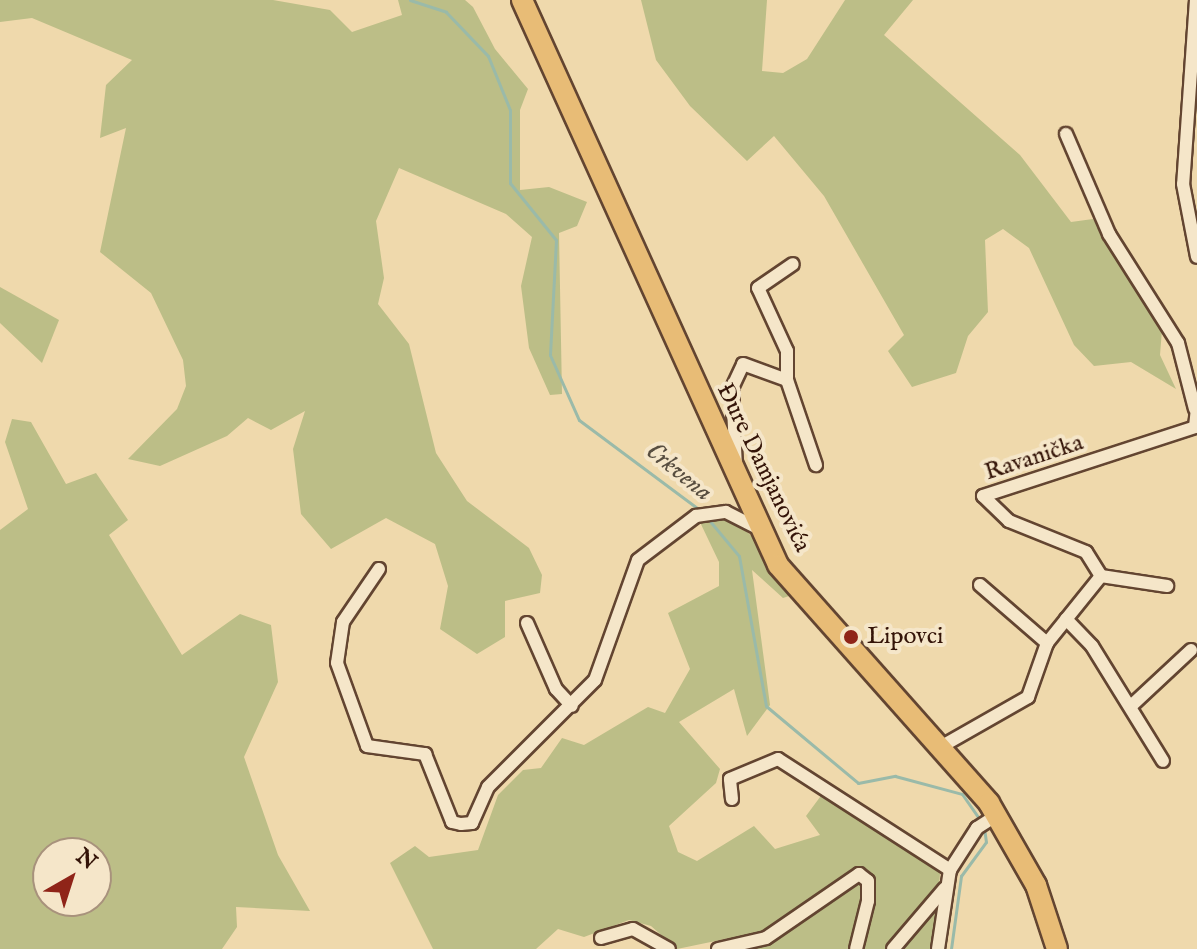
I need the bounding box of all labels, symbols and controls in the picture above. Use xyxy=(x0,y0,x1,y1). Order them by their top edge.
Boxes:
street label: Đure Damjanovića xyxy=(710,379,816,557)
street label: Ravanička xyxy=(981,429,1087,487)
water label: Crkvena xyxy=(639,436,719,508)
place label: Lipovci xyxy=(867,623,943,651)
marker: Lipovci xyxy=(842,628,860,646)
north arrow xyxy=(32,837,112,917)
text: N xyxy=(70,843,102,877)

